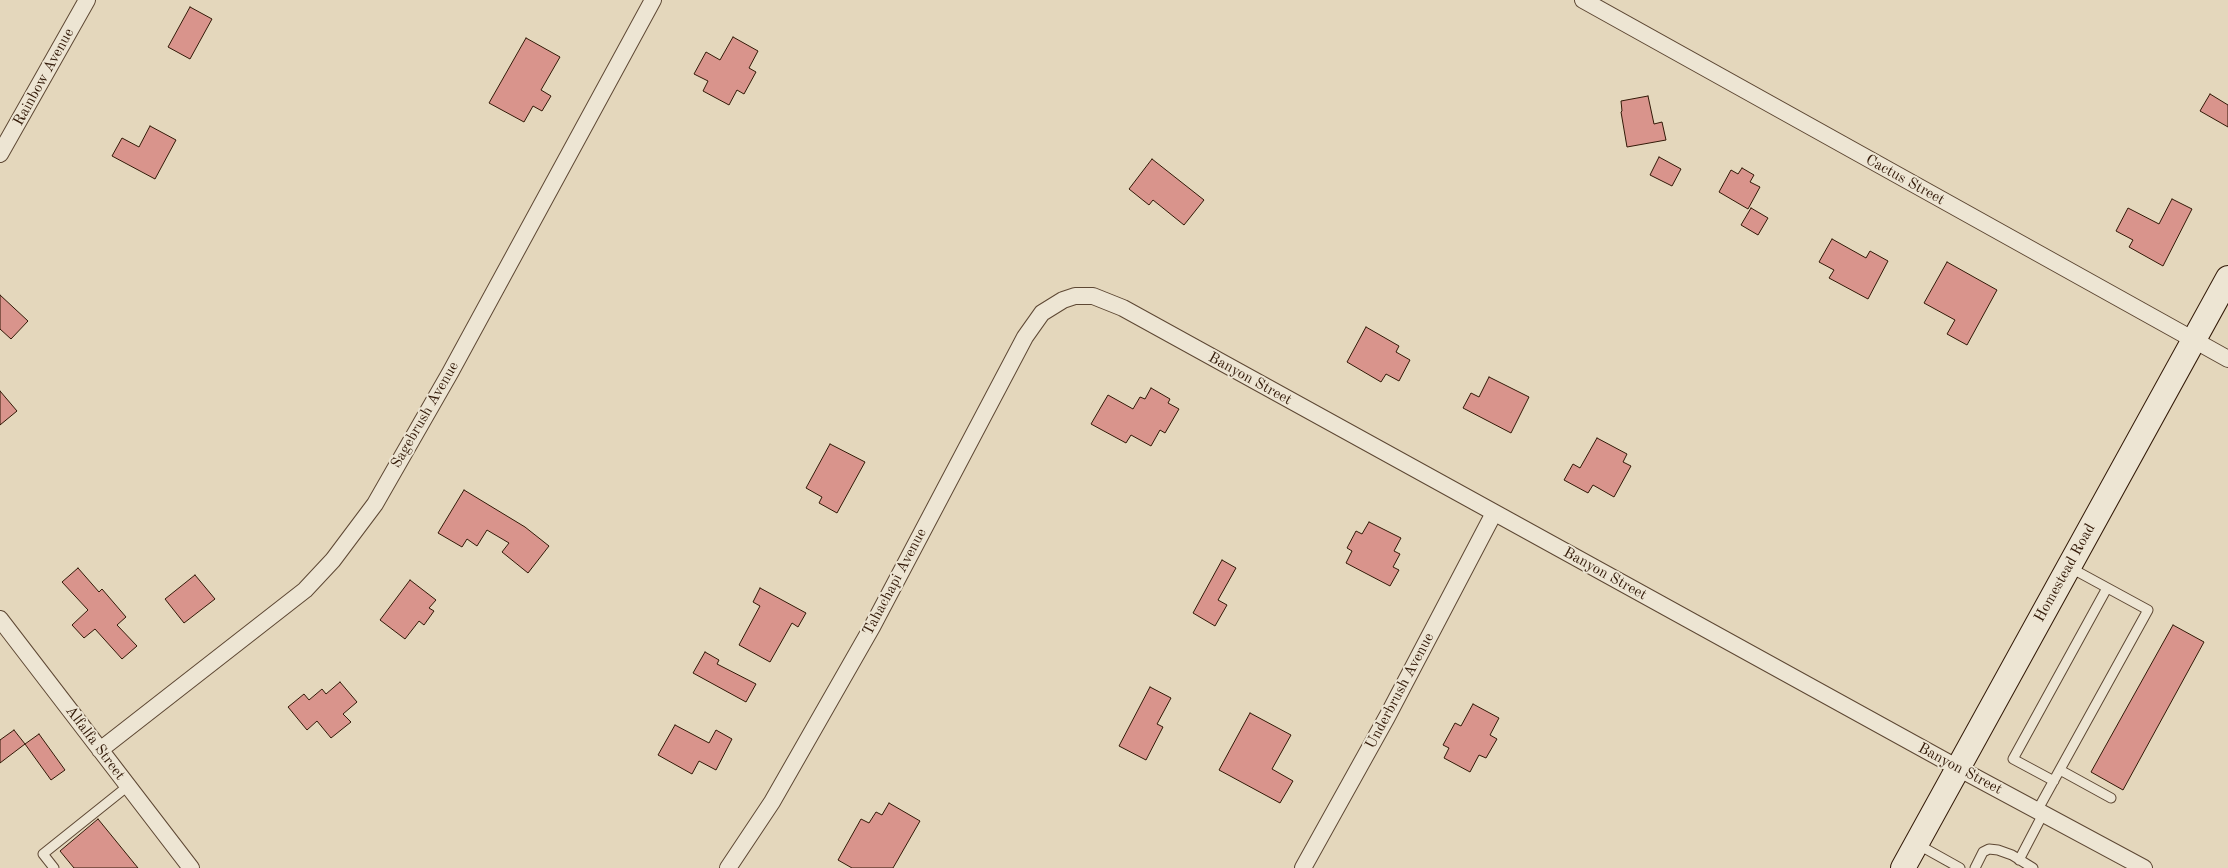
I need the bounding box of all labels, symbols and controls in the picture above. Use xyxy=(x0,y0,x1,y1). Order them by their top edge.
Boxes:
street label: Rainbow Avenue xyxy=(10,25,78,129)
street label: Cactus Street xyxy=(1862,151,1948,209)
street label: Banyon Street xyxy=(1205,349,1295,409)
street label: Sagebrush Avenue xyxy=(387,359,463,471)
street label: Homestead Road xyxy=(2031,521,2099,625)
street label: Tahachapi Avenue xyxy=(859,525,931,639)
street label: Banyon Street xyxy=(1560,544,1650,604)
street label: Underbrush Avenue xyxy=(1362,630,1438,752)
street label: Alfalfa Street xyxy=(61,702,129,784)
street label: Banyon Street xyxy=(1915,739,2005,799)

